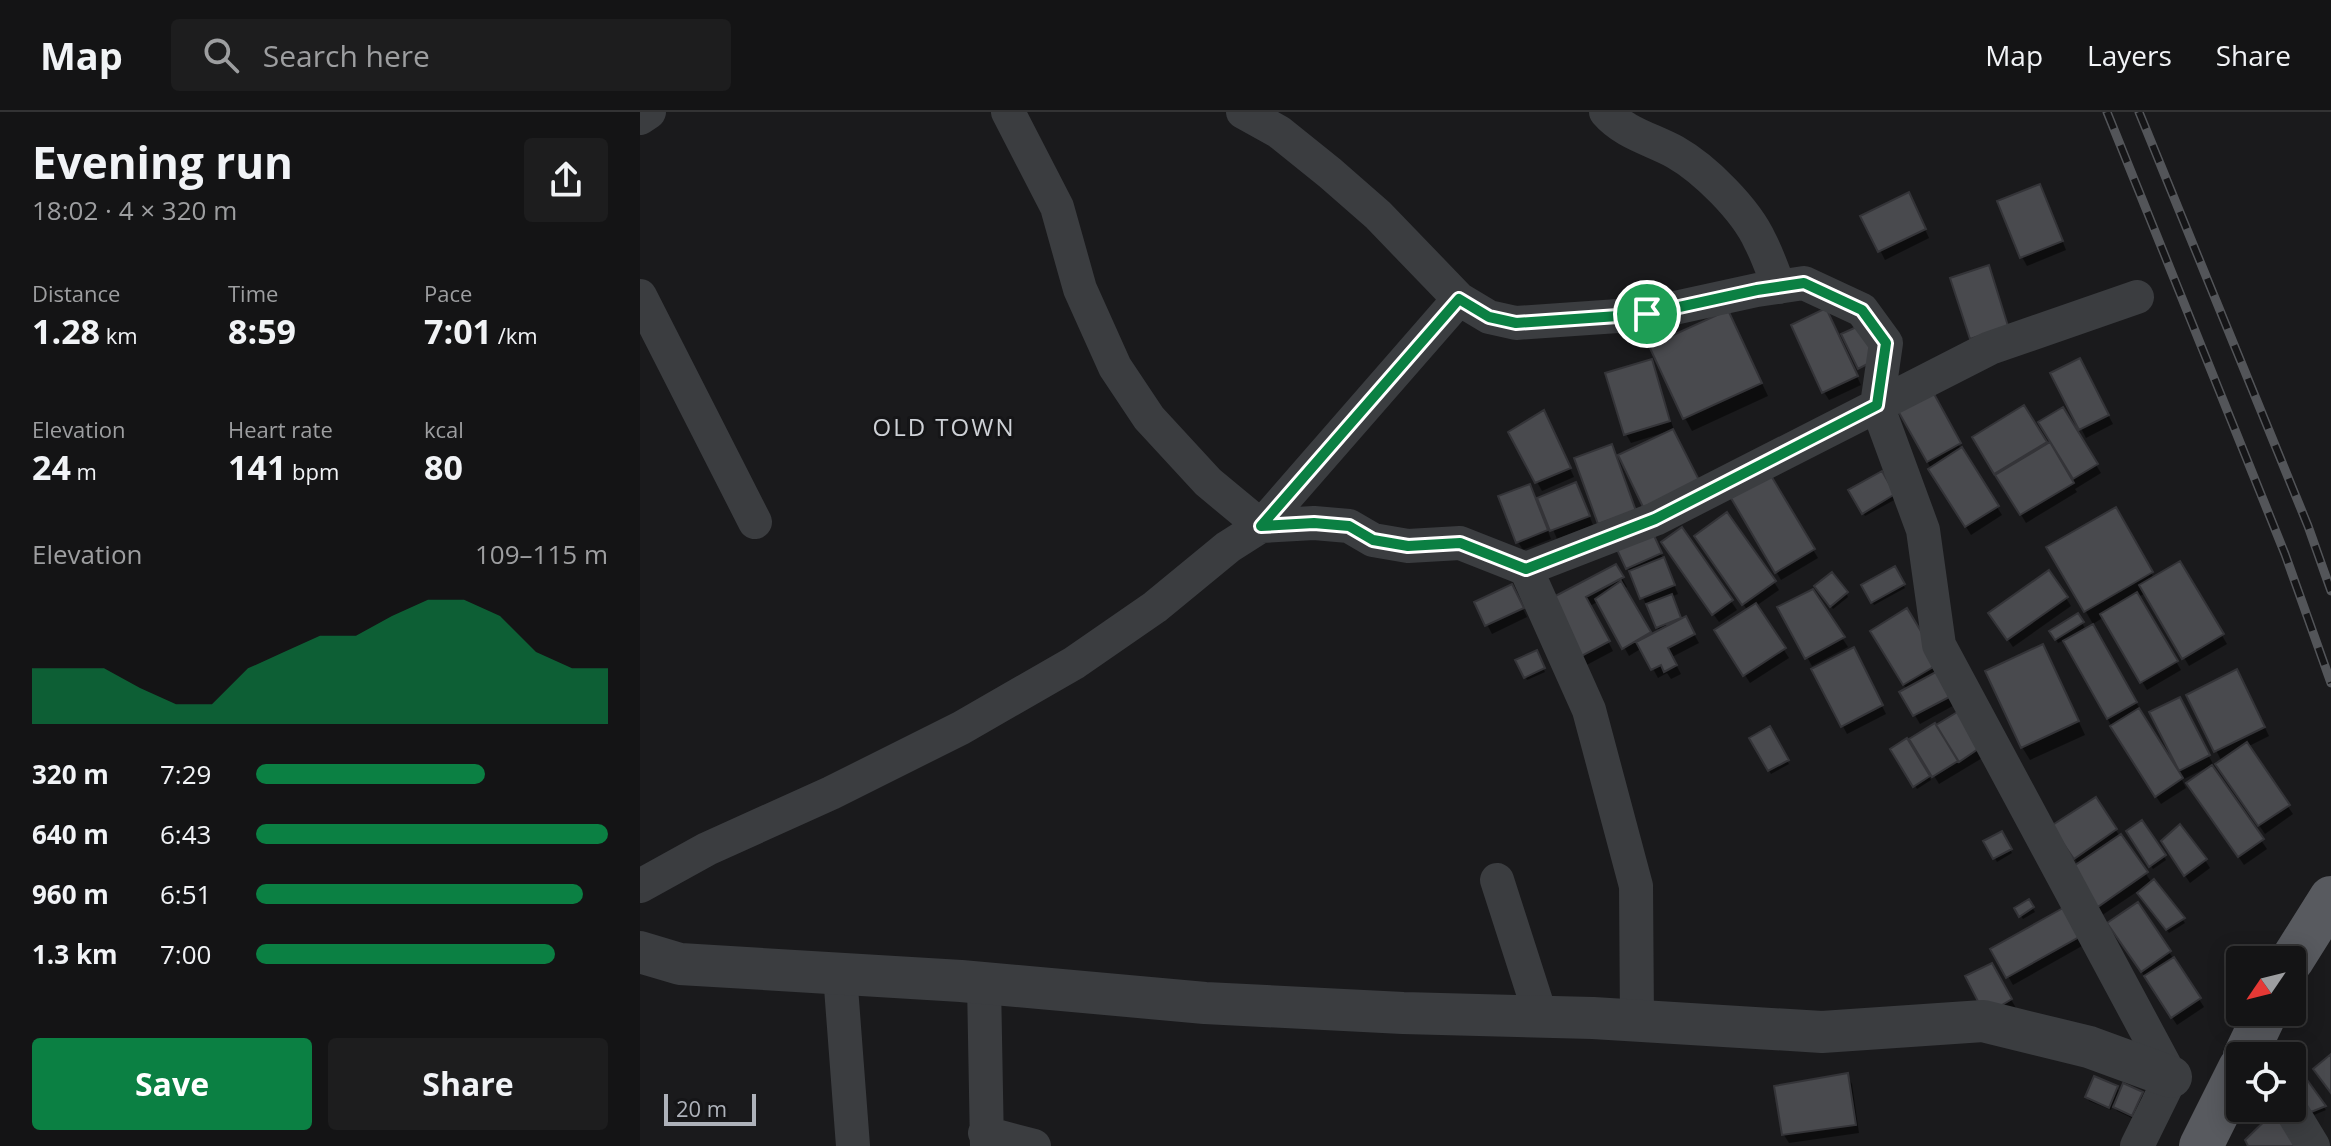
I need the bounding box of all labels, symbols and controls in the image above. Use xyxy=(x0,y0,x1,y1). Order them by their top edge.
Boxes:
search box xyxy=(171,19,731,91)
text: Map xyxy=(40,29,123,81)
icon: search xyxy=(199,33,243,77)
text: Search here xyxy=(263,35,430,76)
text: Map xyxy=(1985,36,2043,74)
text: Layers xyxy=(2087,36,2172,74)
text: Share xyxy=(2216,36,2291,74)
text: Evening run xyxy=(32,132,293,192)
button: share xyxy=(524,138,608,222)
text: 18:02 · 4 × 320 m xyxy=(32,192,237,228)
text: Distance xyxy=(32,278,120,308)
text: Time xyxy=(228,278,278,308)
text: Pace xyxy=(424,278,472,308)
pin xyxy=(1613,280,1681,348)
icon: arrive xyxy=(1625,292,1669,336)
text: 1.28 xyxy=(32,308,100,354)
text: 8:59 xyxy=(228,308,296,354)
text: 7:01 xyxy=(424,308,492,354)
text: km xyxy=(100,320,138,350)
text: /km xyxy=(492,320,538,350)
district label: OLD TOWN xyxy=(873,410,1015,443)
text: Elevation xyxy=(32,414,125,444)
text: Heart rate xyxy=(228,414,333,444)
text: kcal xyxy=(424,414,464,444)
text: 24 xyxy=(32,444,71,490)
text: 141 xyxy=(228,444,286,490)
text: 80 xyxy=(424,444,463,490)
text: m xyxy=(71,456,97,486)
text: bpm xyxy=(286,456,339,486)
text: Elevation xyxy=(32,536,142,572)
text: 109–115 m xyxy=(475,536,608,572)
text: 320 m xyxy=(32,756,109,792)
text: 7:29 xyxy=(160,756,211,792)
text: 640 m xyxy=(32,816,109,852)
text: 6:43 xyxy=(160,816,211,852)
text: 960 m xyxy=(32,876,109,912)
text: 6:51 xyxy=(160,876,211,912)
text: 1.3 km xyxy=(32,936,118,972)
text: 7:00 xyxy=(160,936,211,972)
north arrow xyxy=(2226,946,2306,1026)
map controls xyxy=(2226,946,2306,1122)
button: Save xyxy=(32,1038,312,1130)
button: Share xyxy=(328,1038,608,1130)
button: locate xyxy=(2226,1042,2306,1122)
scale bar xyxy=(664,1090,756,1126)
text: 20 m xyxy=(676,1093,727,1123)

